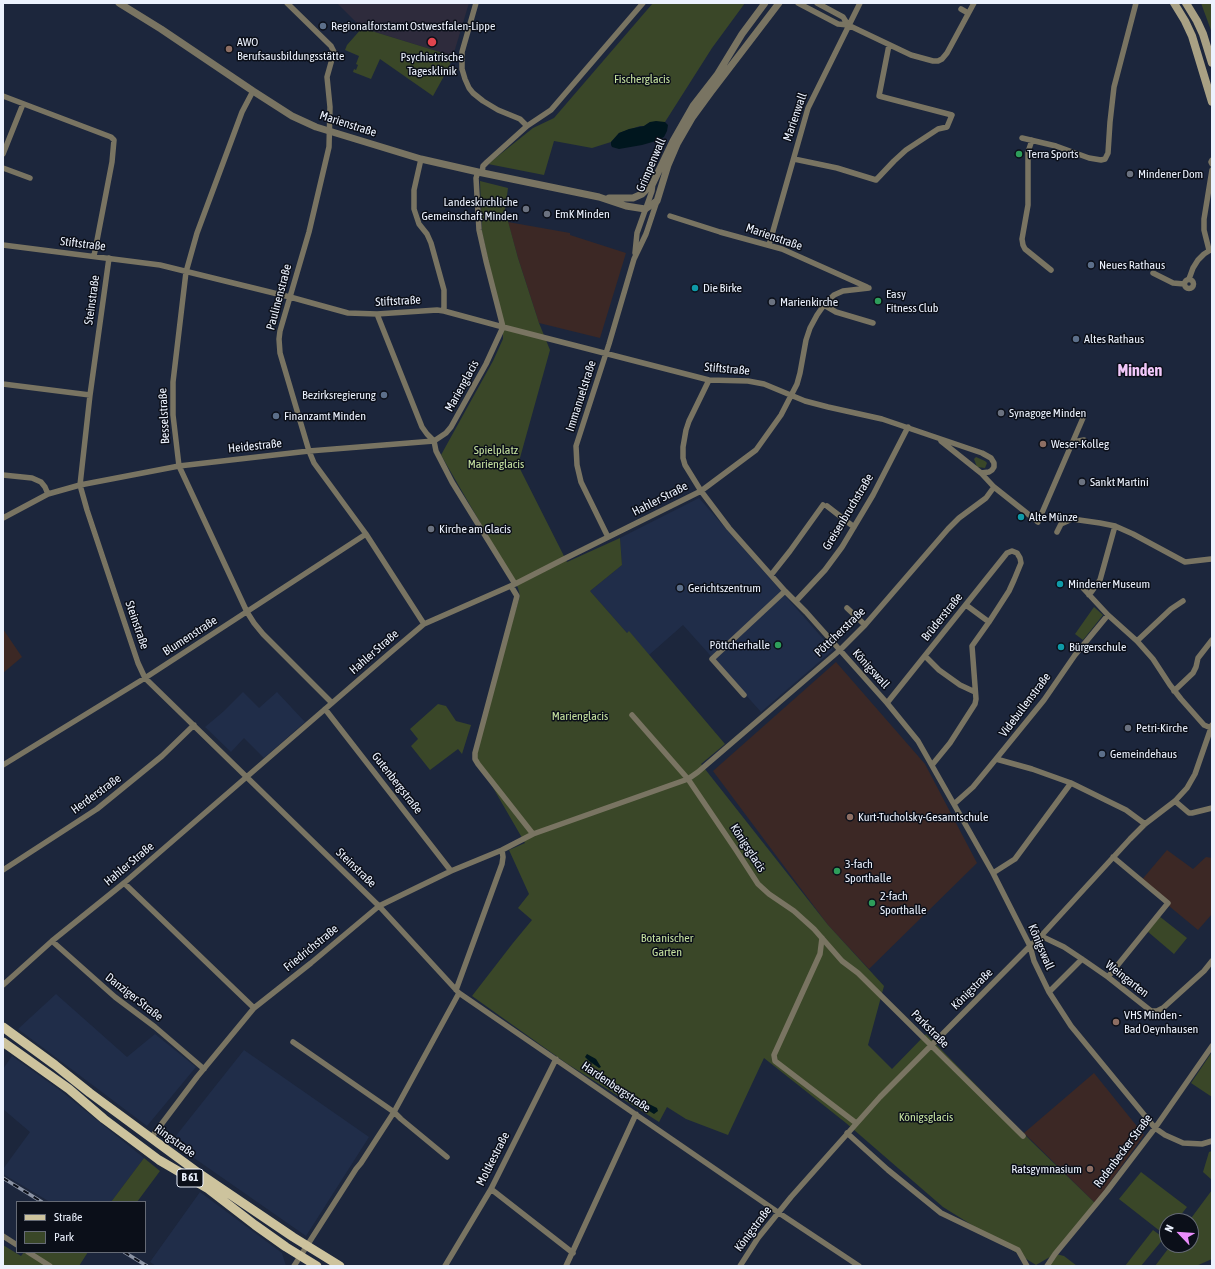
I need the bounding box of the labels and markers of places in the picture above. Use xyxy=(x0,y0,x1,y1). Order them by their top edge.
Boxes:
place label: Regionalforstamt Ostwestfalen-Lippe xyxy=(331,19,495,33)
marker: Regionalforstamt Ostwestfalen-Lippe xyxy=(318,21,328,31)
place label: AWO Berufsausbildungsstätte xyxy=(237,35,344,63)
marker: Psychiatrische Tagesklinik xyxy=(426,36,438,48)
marker: AWO Berufsausbildungsstätte xyxy=(224,44,234,54)
place label: Psychiatrische Tagesklinik xyxy=(400,50,464,78)
place label: Terra Sports xyxy=(1027,147,1079,161)
marker: Terra Sports xyxy=(1014,149,1024,159)
place label: Mindener Dom xyxy=(1138,167,1203,181)
marker: Mindener Dom xyxy=(1125,169,1135,179)
place label: Landeskirchliche Gemeinschaft Minden xyxy=(421,195,518,223)
marker: Landeskirchliche Gemeinschaft Minden xyxy=(521,204,531,214)
place label: EmK Minden xyxy=(555,207,610,221)
marker: EmK Minden xyxy=(542,209,552,219)
place label: Neues Rathaus xyxy=(1099,258,1165,272)
marker: Neues Rathaus xyxy=(1086,260,1096,270)
place label: Die Birke xyxy=(703,281,742,295)
marker: Die Birke xyxy=(690,283,700,293)
place label: Easy Fitness Club xyxy=(886,287,938,315)
place label: Marienkirche xyxy=(780,295,838,309)
marker: Easy Fitness Club xyxy=(873,296,883,306)
marker: Marienkirche xyxy=(767,297,777,307)
place label: Altes Rathaus xyxy=(1084,332,1144,346)
marker: Altes Rathaus xyxy=(1071,334,1081,344)
place label: Bezirksregierung xyxy=(302,388,376,402)
marker: Bezirksregierung xyxy=(379,390,389,400)
place label: Synagoge Minden xyxy=(1009,406,1086,420)
marker: Synagoge Minden xyxy=(996,408,1006,418)
place label: Finanzamt Minden xyxy=(284,409,366,423)
marker: Finanzamt Minden xyxy=(271,411,281,421)
place label: Weser-Kolleg xyxy=(1051,437,1109,451)
marker: Weser-Kolleg xyxy=(1038,439,1048,449)
place label: Sankt Martini xyxy=(1090,475,1149,489)
marker: Sankt Martini xyxy=(1077,477,1087,487)
place label: Alte Münze xyxy=(1029,510,1078,524)
marker: Alte Münze xyxy=(1016,512,1026,522)
place label: Kirche am Glacis xyxy=(439,522,511,536)
marker: Kirche am Glacis xyxy=(426,524,436,534)
place label: Mindener Museum xyxy=(1068,577,1150,591)
marker: Mindener Museum xyxy=(1055,579,1065,589)
place label: Gerichtszentrum xyxy=(688,581,761,595)
marker: Gerichtszentrum xyxy=(675,583,685,593)
place label: Pöttcherhalle xyxy=(709,638,770,652)
marker: Pöttcherhalle xyxy=(773,640,783,650)
place label: Bürgerschule xyxy=(1069,640,1126,654)
marker: Bürgerschule xyxy=(1056,642,1066,652)
place label: Petri-Kirche xyxy=(1136,721,1188,735)
marker: Petri-Kirche xyxy=(1123,723,1133,733)
place label: Gemeindehaus xyxy=(1110,747,1177,761)
marker: Gemeindehaus xyxy=(1097,749,1107,759)
place label: Kurt-Tucholsky-Gesamtschule xyxy=(858,810,988,824)
marker: Kurt-Tucholsky-Gesamtschule xyxy=(845,812,855,822)
place label: 3-fach Sporthalle xyxy=(845,857,891,885)
marker: 3-fach Sporthalle xyxy=(832,866,842,876)
place label: 2-fach Sporthalle xyxy=(880,889,926,917)
marker: 2-fach Sporthalle xyxy=(867,898,877,908)
place label: VHS Minden - Bad Oeynhausen xyxy=(1124,1008,1198,1036)
marker: VHS Minden - Bad Oeynhausen xyxy=(1111,1017,1121,1027)
place label: Ratsgymnasium xyxy=(1011,1162,1082,1176)
marker: Ratsgymnasium xyxy=(1085,1164,1095,1174)

